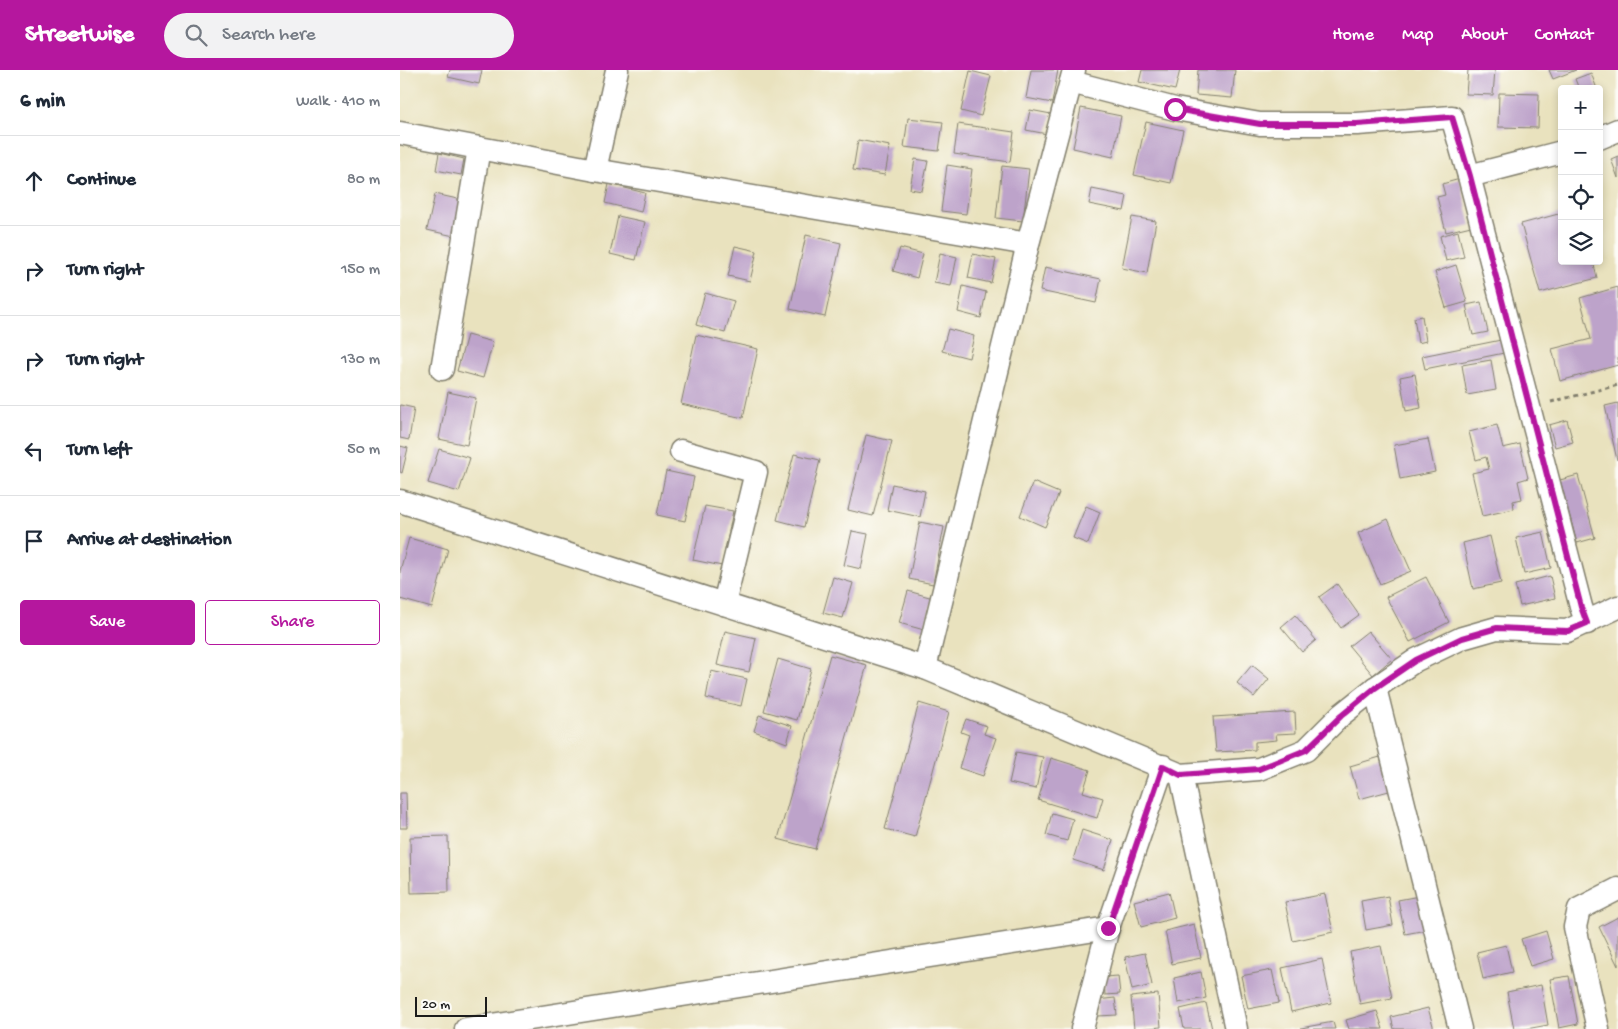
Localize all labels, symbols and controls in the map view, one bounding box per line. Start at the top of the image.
search box [164,13,514,58]
text: Streetwise [25,21,134,50]
icon: search [182,21,210,49]
text: Search here [222,24,316,47]
text: Home [1332,25,1374,46]
text: Map [1402,25,1433,46]
text: About [1461,25,1507,46]
text: Contact [1535,25,1593,46]
map controls [1558,85,1603,265]
button: + [1558,85,1603,130]
text: 6 min [20,90,65,115]
text: Walk · 410 m [296,93,380,112]
route start [1164,98,1187,121]
button: − [1558,130,1603,175]
icon: ahead [20,167,48,195]
text: Continue [67,169,136,192]
text: 80 m [347,171,380,190]
button: locate [1558,175,1603,220]
button: layers [1558,220,1603,265]
icon: right [20,257,48,285]
text: Turn right [67,259,143,282]
text: 150 m [341,261,380,280]
icon: right [20,347,48,375]
text: Turn right [67,349,143,372]
text: 130 m [341,351,380,370]
icon: left [20,437,48,465]
text: Turn left [67,439,131,462]
text: 50 m [347,441,380,460]
icon: arrive [20,527,48,555]
text: Arrive at destination [67,529,231,552]
button: Save [20,600,195,645]
button: Share [205,600,380,645]
route end [1097,917,1120,940]
scale bar [415,994,488,1017]
text: 20 m [422,997,450,1014]

